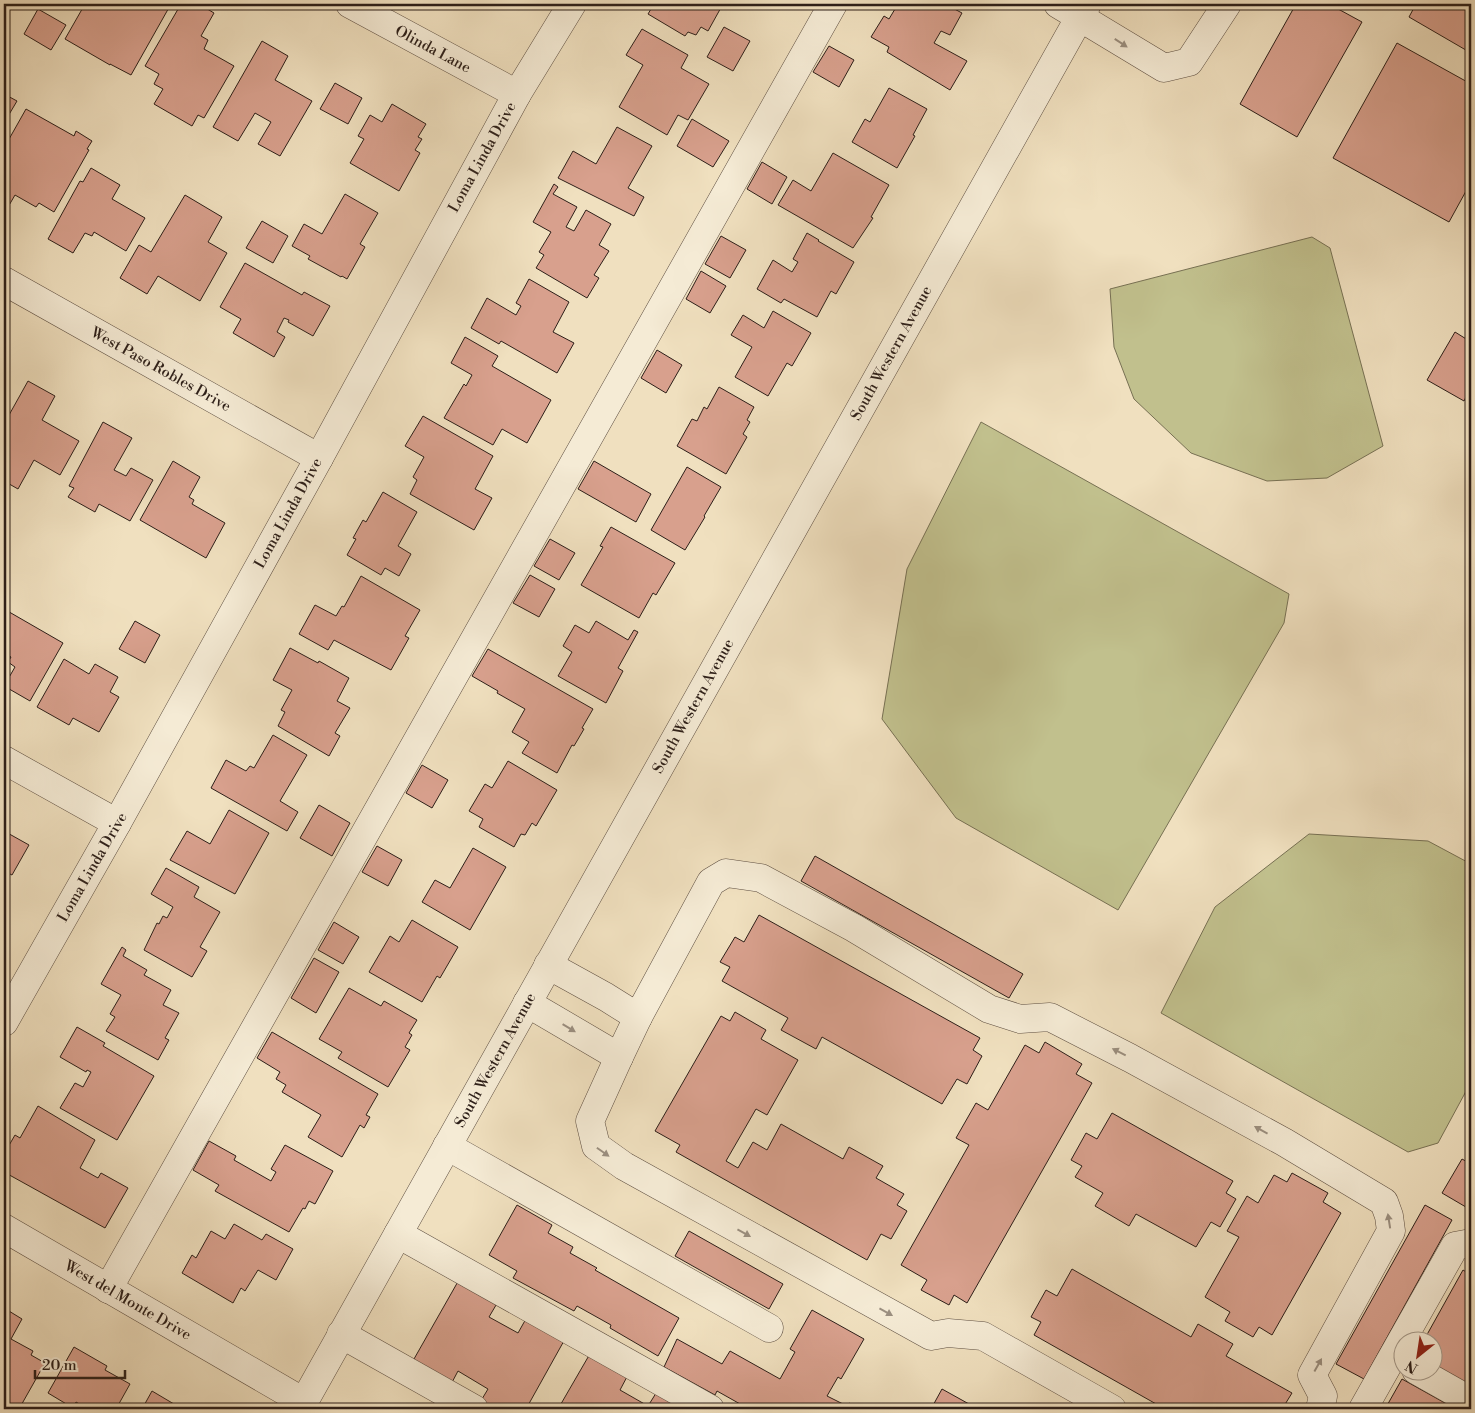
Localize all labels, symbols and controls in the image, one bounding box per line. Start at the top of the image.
street label: Olinda Lane [392,22,474,77]
one-way arrow [1115,38,1128,47]
street label: Loma Linda Drive [444,99,521,216]
street label: South Western Avenue [847,283,936,424]
street label: West Paso Robles Drive [86,322,234,416]
street label: Loma Linda Drive [250,455,327,572]
street label: South Western Avenue [649,636,738,777]
street label: Loma Linda Drive [53,809,132,925]
street label: South Western Avenue [451,990,540,1131]
one-way arrow [563,1023,576,1032]
one-way arrow [1111,1048,1126,1056]
one-way arrow [1255,1125,1268,1134]
one-way arrow [597,1147,610,1157]
one-way arrow [1385,1213,1393,1229]
one-way arrow [737,1229,751,1237]
street label: West del Monte Drive [60,1256,195,1345]
one-way arrow [880,1307,893,1316]
north arrow [1392,1330,1442,1380]
scale bar [35,1348,125,1380]
text: 20 m [42,1356,77,1375]
text: N [1403,1356,1421,1377]
one-way arrow [1314,1358,1322,1372]

